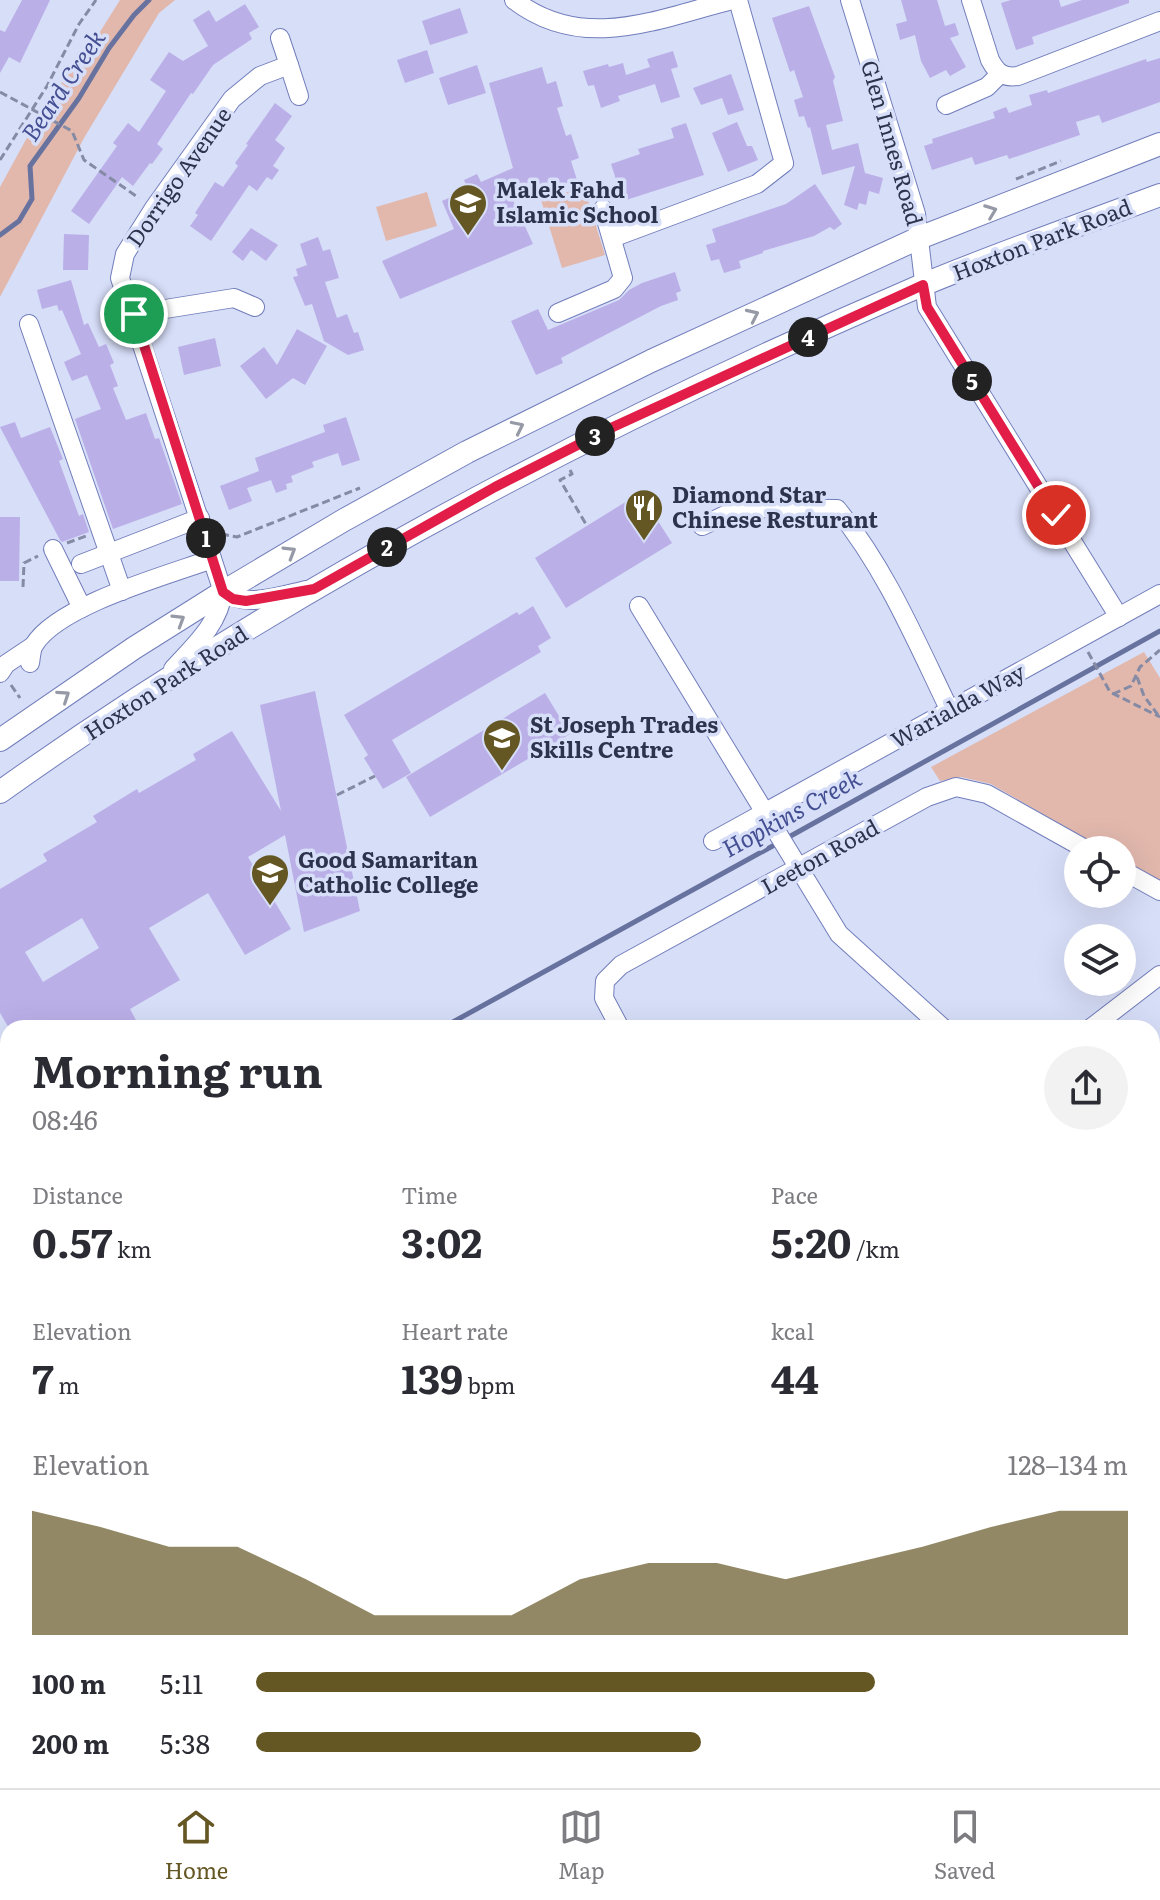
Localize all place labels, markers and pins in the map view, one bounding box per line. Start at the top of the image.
place label: Malek Fahd Islamic School [496,172,659,230]
school or university icon: Malek Fahd Islamic School [447,182,489,237]
pin [100,280,168,348]
pin: 4 [788,317,828,357]
pin: 5 [952,361,992,401]
pin: 3 [575,416,615,456]
place label: Diamond Star Chinese Resturant [672,477,878,535]
pin [1022,481,1090,549]
restaurant icon: Diamond Star Chinese Resturant [623,487,665,542]
pin: 1 [186,518,226,558]
pin: 2 [367,527,407,567]
place label: St Joseph Trades Skills Centre [530,707,718,765]
school or university icon: St Joseph Trades Skills Centre [481,717,523,772]
place label: Good Samaritan Catholic College [298,842,479,900]
school or university icon: Good Samaritan Catholic College [249,852,291,907]

